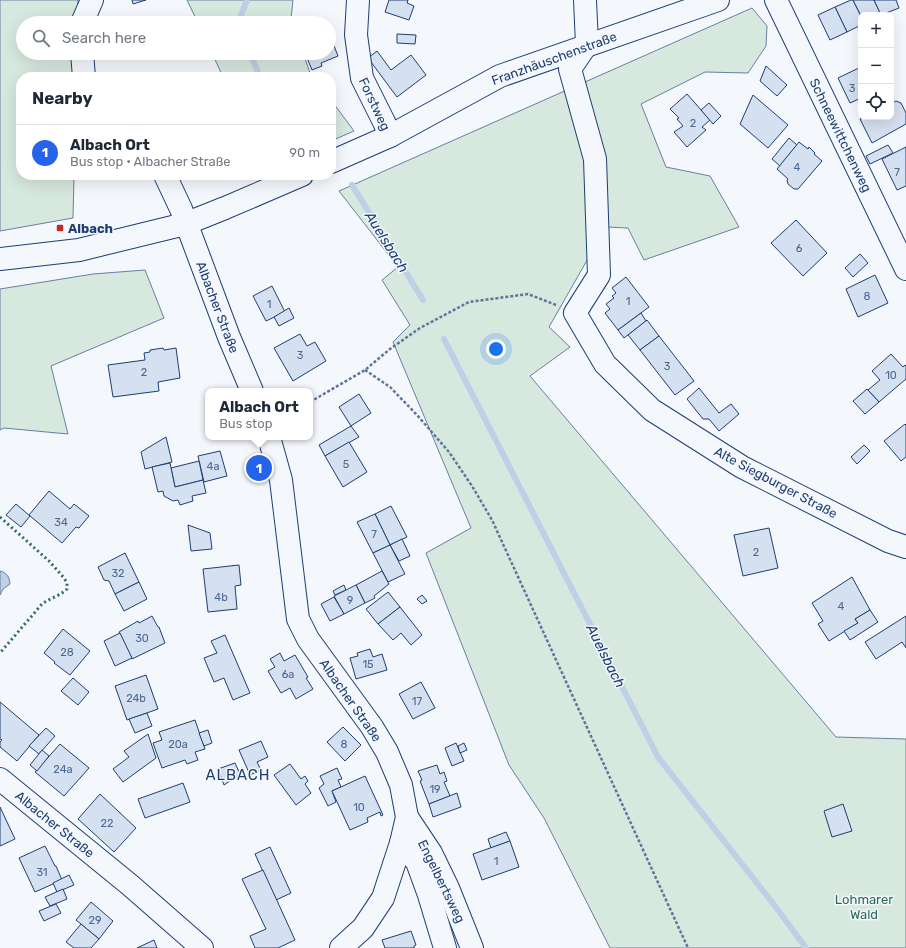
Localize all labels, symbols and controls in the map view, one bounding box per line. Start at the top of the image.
map controls [858,12,894,120]
button: + [858,12,894,48]
search box [16,16,336,60]
icon: search [30,27,52,49]
text: Search here [62,29,146,47]
street label: Franzhäuschenstraße [489,29,619,88]
button: − [858,48,894,84]
street label: Forstweg [355,75,393,134]
street label: Schneewittchenweg [806,76,875,195]
house number: 3 [849,82,856,95]
button: locate [858,84,894,120]
text: Nearby [32,88,93,108]
house number: 2 [690,117,696,130]
text: Albach Ort [70,136,150,154]
text: 1 [42,145,48,160]
text: 90 m [289,145,320,160]
text: Bus stop · Albacher Straße [70,154,231,169]
house number: 4 [794,161,801,174]
house number: 7 [894,166,900,179]
water label: Auelsbach [361,208,412,276]
place label: Albach [68,221,113,236]
marker: Albach [55,223,65,233]
house number: 6 [796,242,803,255]
street label: Albacher Straße [193,259,242,355]
house number: 8 [864,290,871,303]
house number: 1 [626,295,630,308]
house number: 1 [267,298,271,311]
your location [486,339,506,359]
house number: 3 [297,349,304,362]
house number: 3 [664,360,671,373]
house number: 2 [141,366,147,379]
house number: 10 [885,369,897,382]
popup [205,388,313,440]
text: Albach Ort [219,398,299,416]
text: Bus stop [219,416,272,431]
street label: Alte Siegburger Straße [711,444,840,522]
pin: 1 [246,453,272,483]
house number: 5 [343,458,350,471]
house number: 4a [207,460,219,473]
house number: 34 [54,516,68,529]
house number: 7 [371,528,377,541]
house number: 2 [753,546,759,559]
house number: 32 [111,567,125,580]
house number: 4b [214,591,228,604]
house number: 9 [347,594,353,607]
house number: 4 [838,600,845,613]
water label: Auelsbach [582,621,629,691]
house number: 30 [135,632,149,645]
house number: 28 [60,646,74,659]
street label: Albacher Straße [317,656,385,744]
house number: 15 [362,658,374,671]
house number: 6a [282,668,294,681]
house number: 24b [126,692,146,705]
house number: 17 [412,695,423,708]
house number: 20a [168,738,188,751]
house number: 8 [341,738,348,751]
house number: 24a [53,763,73,776]
district label: ALBACH [206,766,270,784]
house number: 19 [429,783,441,796]
street label: Albacher Straße [12,788,97,861]
house number: 10 [353,801,365,814]
house number: 22 [101,817,113,830]
street label: Engelbertsweg [414,837,468,926]
house number: 1 [494,855,498,868]
house number: 31 [36,866,48,879]
park label: Lohmarer Wald [835,892,893,922]
house number: 29 [89,914,101,927]

